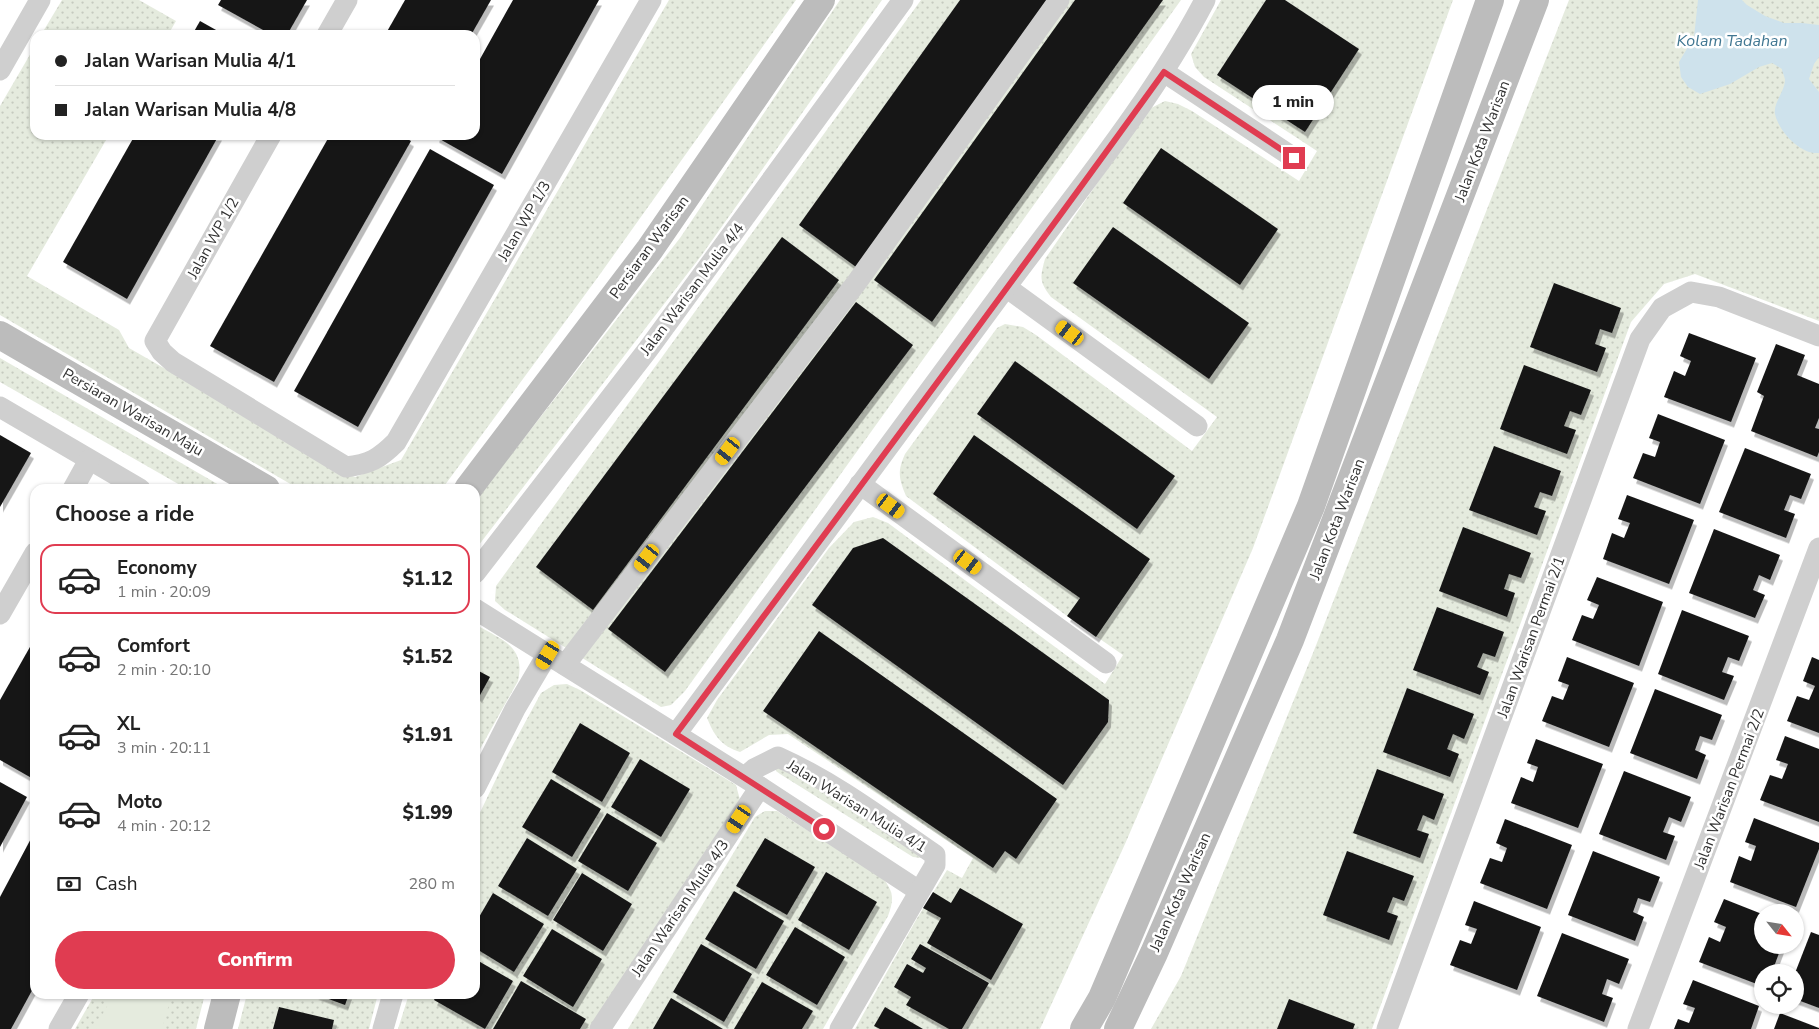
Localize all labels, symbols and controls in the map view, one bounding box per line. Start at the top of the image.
water label: Kolam Tadahan [1676,30,1788,52]
text: Jalan Warisan Mulia 4/1 [85,48,296,74]
street label: Jalan Kota Warisan [1449,78,1514,205]
callout: 1 min [1253,86,1335,120]
text: 1 min [1272,91,1314,113]
text: Jalan Warisan Mulia 4/8 [85,97,296,123]
route end [1283,147,1305,169]
street label: Jalan WP 1/3 [492,177,555,266]
street label: Persiaran Warisan [605,191,693,303]
street label: Jalan WP 1/2 [182,194,243,283]
street label: Jalan Warisan Mulia 4/4 [635,219,748,360]
car [1053,318,1086,348]
street label: Persiaran Warisan Maju [59,363,207,461]
car [712,435,743,467]
street label: Jalan Kota Warisan [1304,456,1369,583]
car [874,491,907,521]
text: Choose a ride [55,499,194,529]
car [631,542,662,574]
car [951,547,984,577]
street label: Jalan Warisan Permai 2/1 [1492,553,1570,721]
text: Economy [117,555,197,581]
icon: car [57,557,102,602]
text: $1.12 [402,566,453,592]
text: 1 min · 20:09 [117,581,211,603]
text: Comfort [117,633,190,659]
icon: car [57,635,102,680]
car [533,638,562,672]
text: $1.52 [402,644,453,670]
text: 2 min · 20:10 [117,659,211,681]
street label: Jalan Warisan Permai 2/2 [1689,706,1769,873]
text: XL [117,711,140,737]
icon: car [57,713,102,758]
text: $1.91 [402,722,453,748]
text: 3 min · 20:11 [117,737,211,759]
street label: Jalan Warisan Mulia 4/1 [783,754,930,857]
text: Moto [117,789,163,815]
icon: car [57,791,102,836]
text: $1.99 [402,800,453,826]
car [724,802,753,836]
text: 4 min · 20:12 [117,815,211,837]
route start [813,818,835,840]
street label: Jalan Kota Warisan [1144,829,1215,956]
street label: Jalan Warisan Mulia 4/3 [626,836,733,981]
icon: cash [55,870,83,898]
text: Cash [95,871,137,897]
text: 280 m [408,873,455,895]
north arrow [1754,904,1804,954]
map controls [1754,904,1804,1014]
button: Confirm [55,931,455,989]
button: locate [1754,964,1804,1014]

